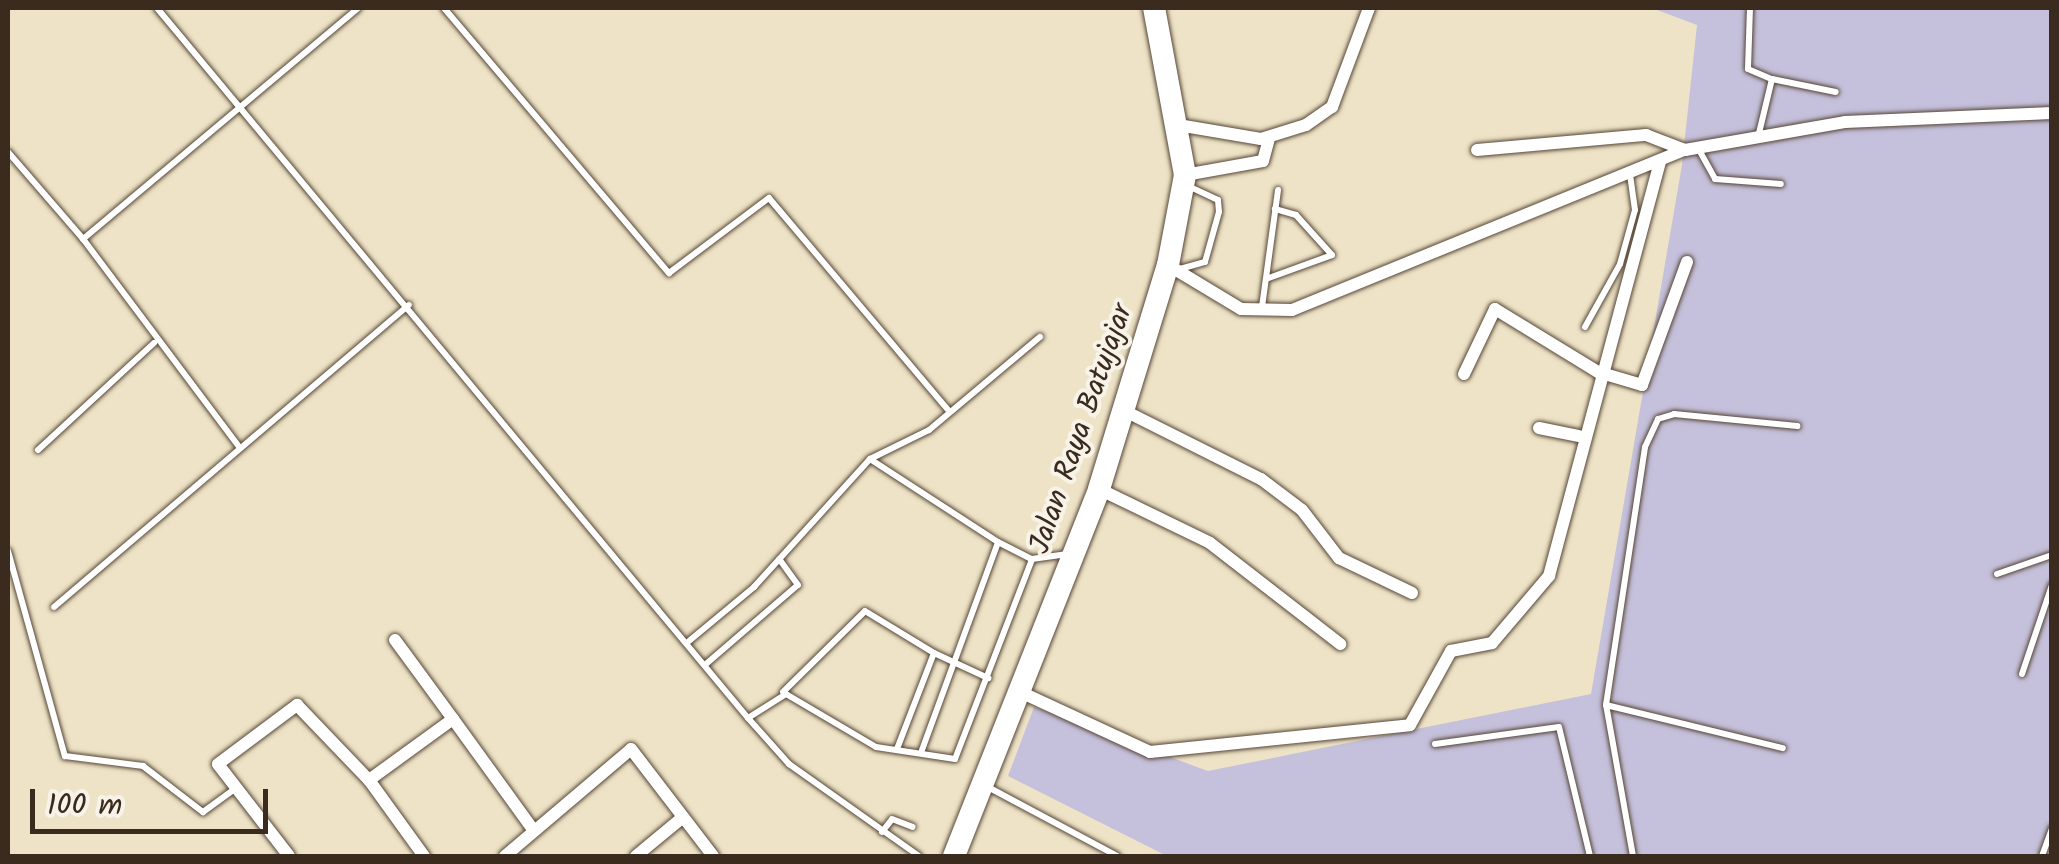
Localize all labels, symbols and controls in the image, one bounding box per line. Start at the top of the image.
street label: Jalan Raya Batujajar [1022,299,1142,559]
scale bar [35,769,272,831]
text: 100 m [47,782,122,830]

